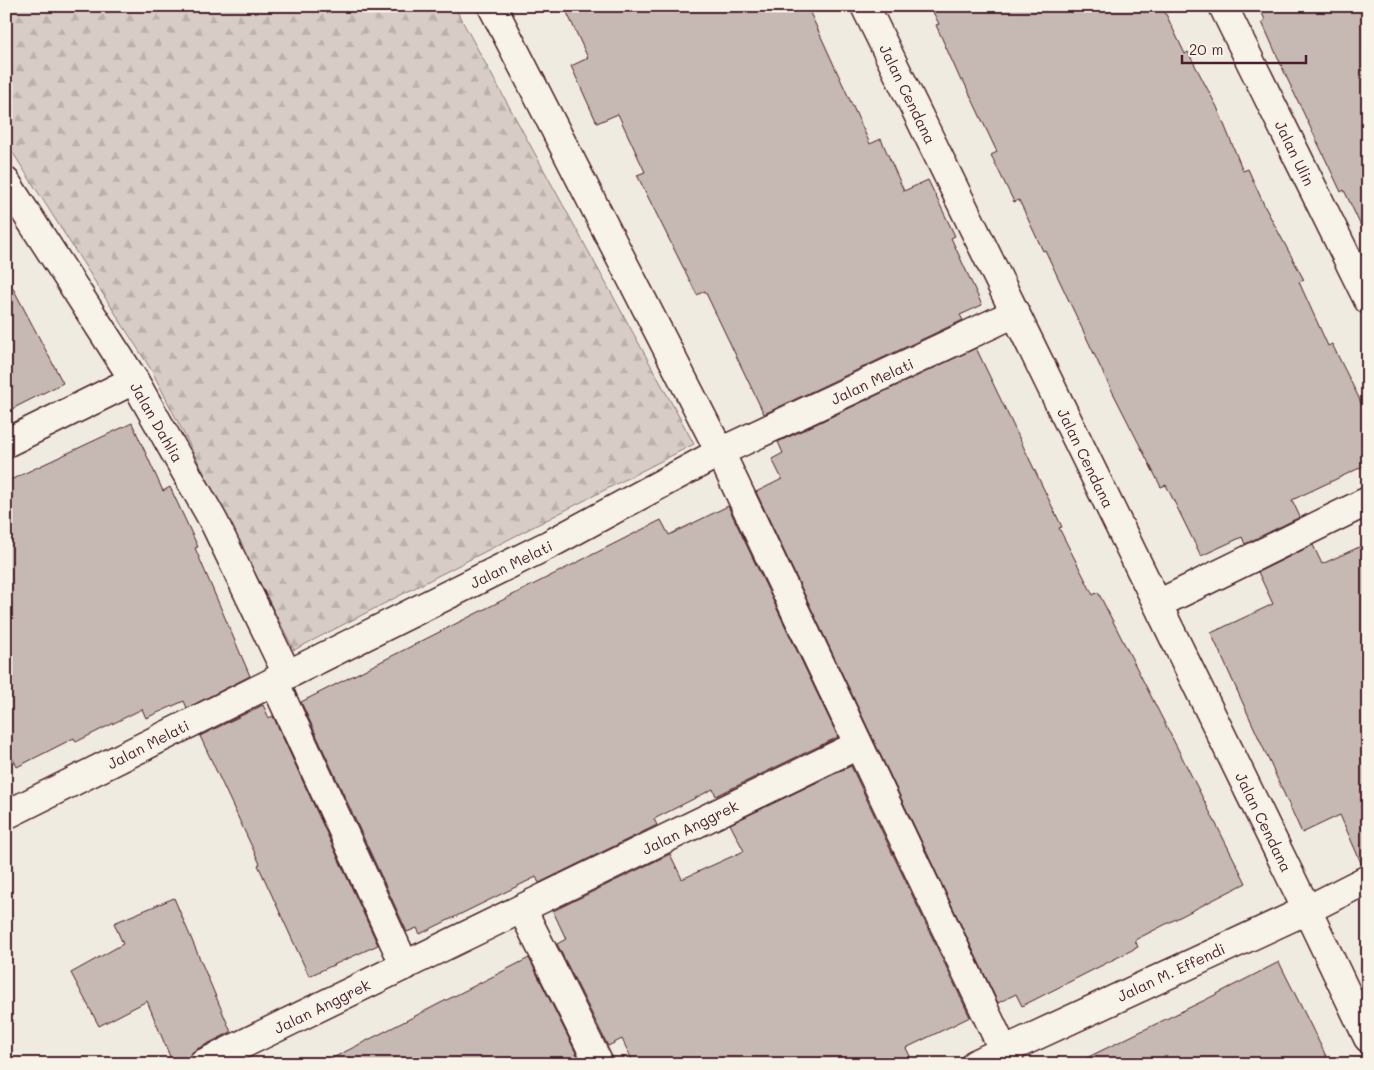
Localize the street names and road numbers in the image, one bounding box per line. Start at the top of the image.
street label: Jalan Cendana [875,41,941,147]
street label: Jalan Ulin [1271,117,1319,189]
street label: Jalan Melati [827,353,917,409]
street label: Jalan Dahlia [126,378,188,466]
street label: Jalan Cendana [1053,405,1119,511]
street label: Jalan Melati [466,535,556,593]
street label: Jalan Melati [104,715,192,773]
street label: Jalan Cendana [1231,769,1297,875]
street label: Jalan Anggrek [639,795,741,859]
street label: Jalan M. Effendi [1114,938,1228,1006]
street label: Jalan Anggrek [271,974,373,1038]

